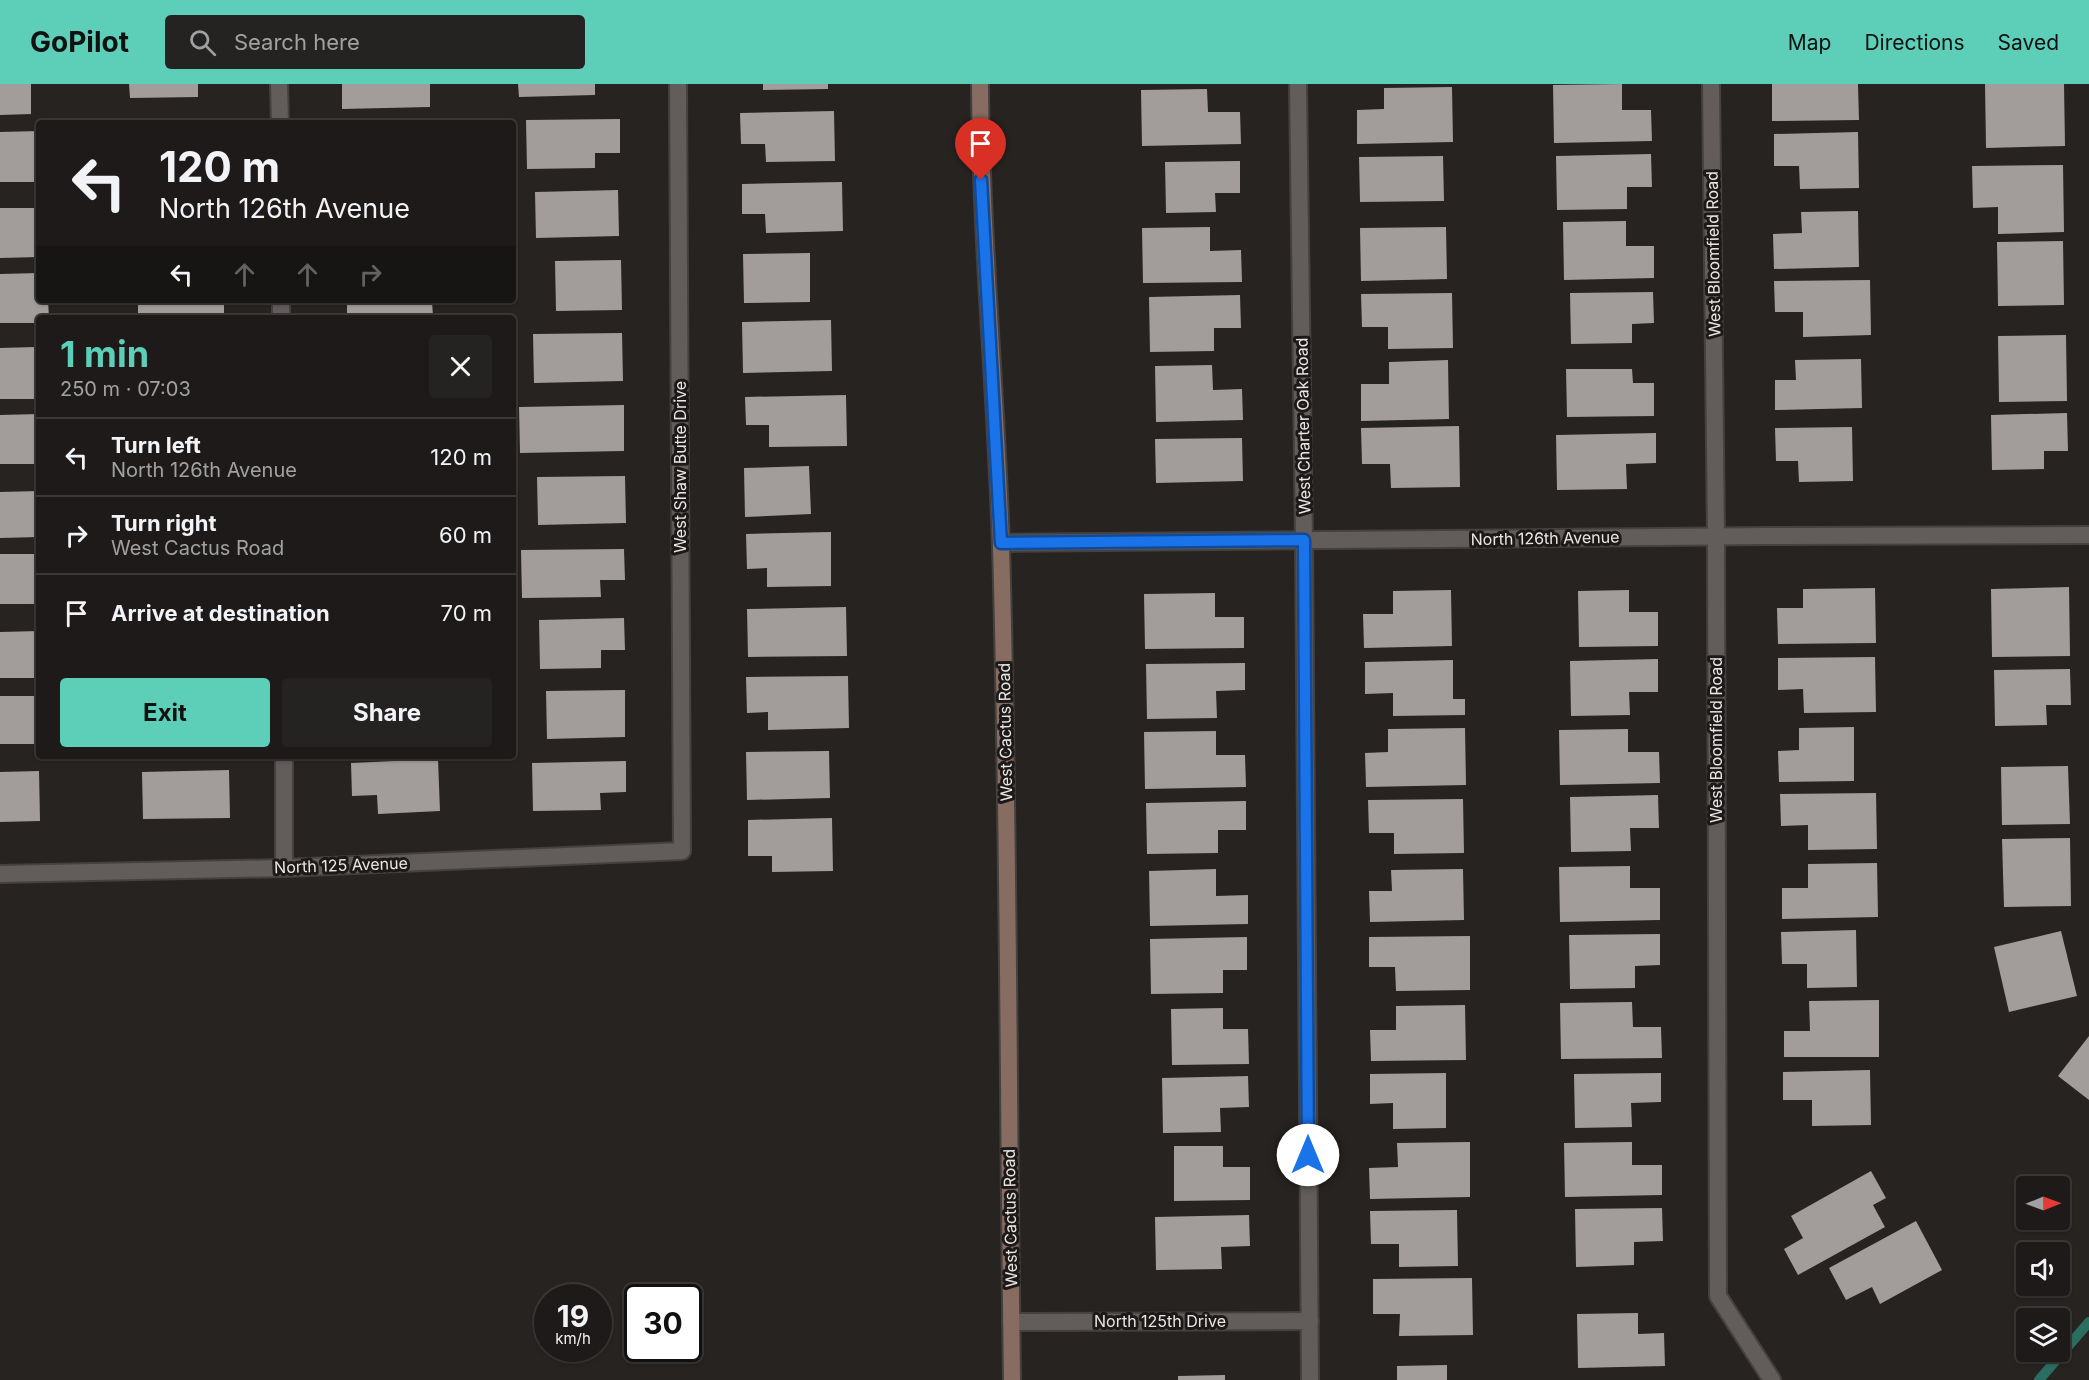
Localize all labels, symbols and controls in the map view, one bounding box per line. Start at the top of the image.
search box [165,15,585,69]
text: GoPilot [30,25,129,59]
icon: search [186,26,219,59]
text: Search here [234,29,360,55]
text: Map [1788,30,1831,55]
text: Directions [1864,30,1965,55]
text: Saved [1998,30,2059,55]
pin [955,118,1006,180]
icon: arrive [964,127,997,160]
text: 120 m [159,141,280,192]
icon: left [60,144,138,222]
street label: West Bloomfield Road [1702,171,1724,337]
text: North 126th Avenue [159,192,410,225]
icon: left [165,258,198,291]
icon: ahead [228,258,261,291]
icon: ahead [291,258,324,291]
icon: right [354,258,387,291]
text: 1 min [60,332,149,376]
button: close [429,335,492,398]
street label: West Charter Oak Road [1291,337,1315,515]
text: 250 m · 07:03 [60,377,191,401]
street label: West Shaw Butte Drive [670,381,690,553]
text: Turn left [111,432,201,458]
icon: left [60,441,93,474]
text: 120 m [430,444,492,470]
text: North 126th Avenue [111,458,297,482]
text: Turn right [111,510,217,536]
icon: right [60,519,93,552]
text: 60 m [439,522,492,548]
street label: North 126th Avenue [1470,527,1620,549]
text: West Cactus Road [111,536,284,560]
icon: arrive [60,597,93,630]
text: Arrive at destination [111,600,330,626]
text: 70 m [441,600,492,626]
street label: West Bloomfield Road [1706,657,1726,823]
street label: West Cactus Road [994,663,1016,801]
button: Exit [60,678,270,747]
button: Share [282,678,492,747]
street label: North 125 Avenue [274,853,408,877]
position arrow [1276,1123,1340,1187]
street label: West Cactus Road [999,1149,1021,1287]
north arrow [2016,1176,2070,1230]
map controls [2016,1176,2070,1362]
button: sound [2016,1242,2070,1296]
speed limit sign: 30 [624,1284,702,1362]
text: 19 [557,1298,589,1334]
button: layers [2016,1308,2070,1362]
street label: North 125th Drive [1094,1311,1226,1331]
text: km/h [555,1329,591,1348]

